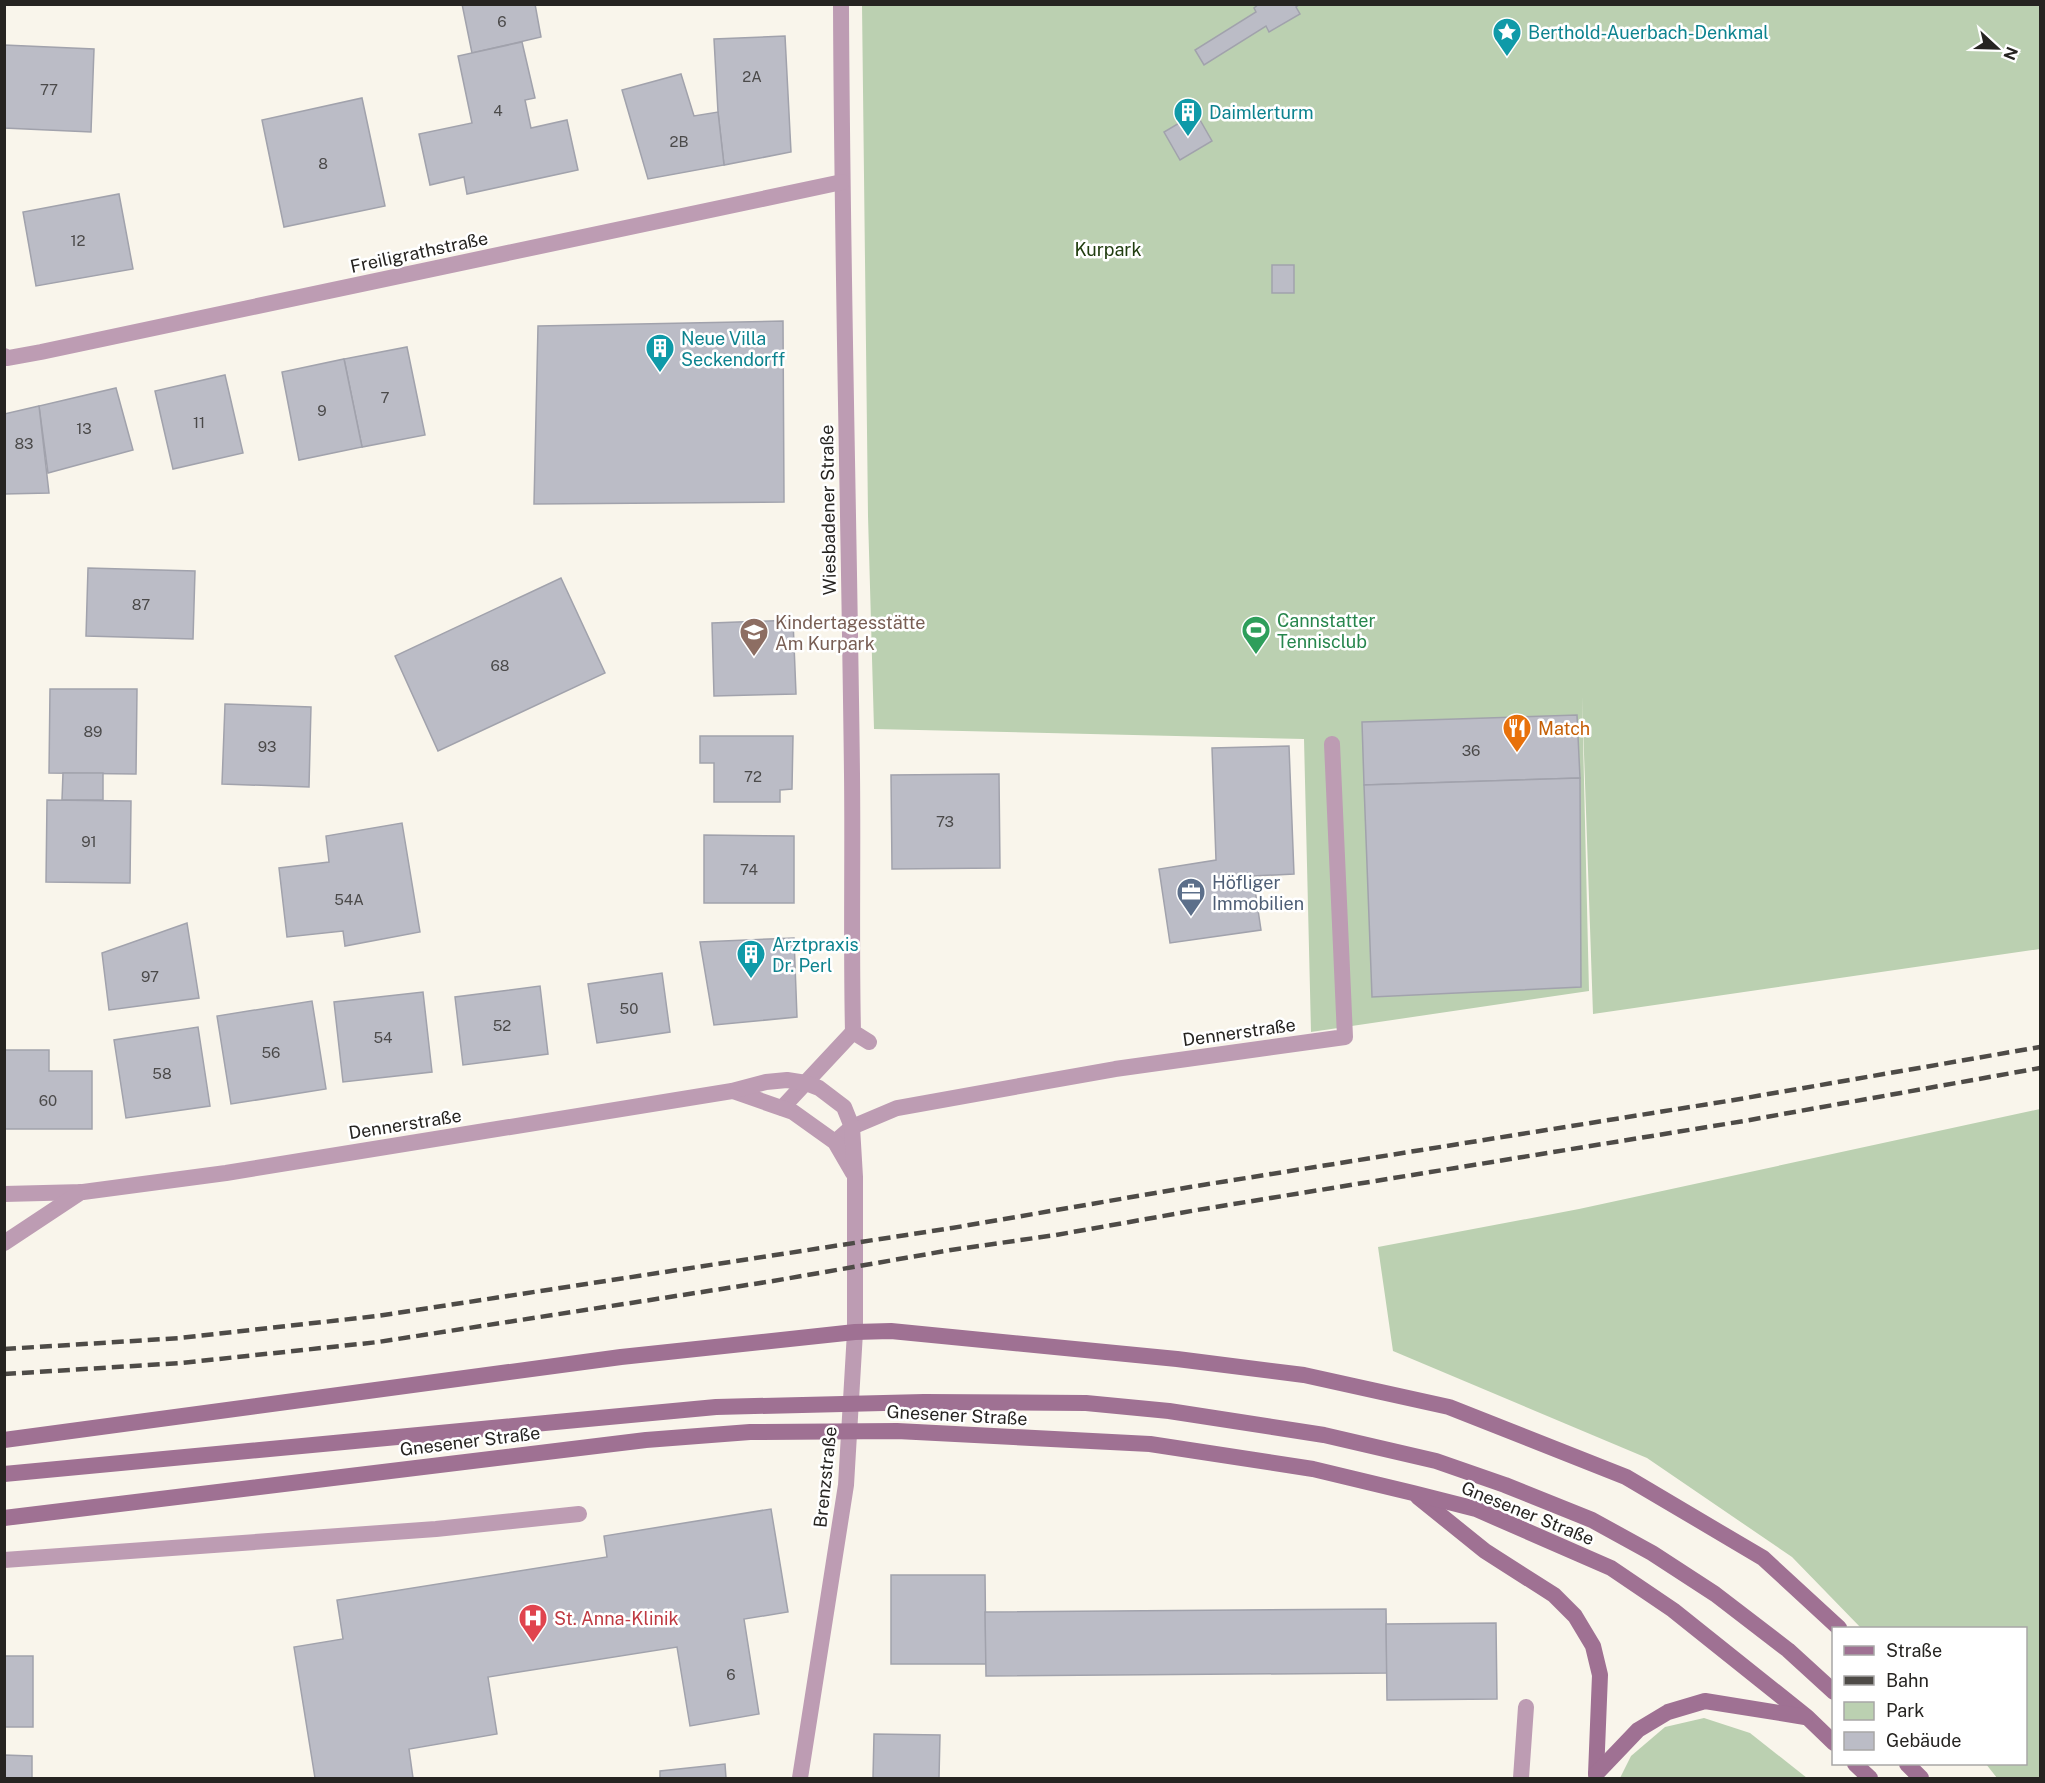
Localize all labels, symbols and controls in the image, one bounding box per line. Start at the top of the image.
house number: 6 [497,13,507,30]
place icon: Berthold-Auerbach-Denkmal [1491,16,1523,58]
north arrow [1967,18,2027,78]
place label: Berthold-Auerbach-Denkmal [1528,22,1769,43]
text: N [1999,44,2022,63]
house number: 2A [742,68,762,85]
house number: 77 [40,81,58,98]
building icon: Daimlerturm [1172,96,1204,138]
house number: 4 [493,102,503,119]
place label: Daimlerturm [1209,102,1314,123]
house number: 2B [670,133,689,150]
house number: 8 [318,155,328,172]
street label: Freiligrathstraße [348,227,490,277]
house number: 12 [70,232,86,249]
park label: Kurpark [1074,239,1142,260]
place label: Neue Villa Seckendorff [681,328,785,370]
building icon: Neue Villa Seckendorff [644,332,676,374]
house number: 7 [380,389,390,406]
house number: 9 [317,402,327,419]
house number: 11 [193,414,205,431]
house number: 13 [76,420,92,437]
street label: Wiesbadener Straße [816,425,840,595]
house number: 83 [14,435,34,452]
house number: 87 [132,596,150,613]
place label: Cannstatter Tennisclub [1277,610,1375,652]
place label: Kindertagesstätte Am Kurpark [775,612,925,654]
sports icon: Cannstatter Tennisclub [1240,614,1272,656]
school or university icon: Kindertagesstätte Am Kurpark [738,616,770,658]
house number: 68 [491,657,509,674]
restaurant icon: Match [1501,712,1533,754]
place label: Match [1538,718,1590,739]
house number: 89 [84,723,102,740]
house number: 93 [258,738,276,755]
house number: 36 [1462,742,1480,759]
house number: 72 [744,768,762,785]
house number: 73 [936,813,954,830]
house number: 91 [81,833,97,850]
house number: 74 [740,861,758,878]
place label: Höfliger Immobilien [1212,872,1304,914]
office icon: Höfliger Immobilien [1175,876,1207,918]
house number: 54A [334,891,364,908]
place label: Arztpraxis Dr. Perl [772,934,859,976]
building icon: Arztpraxis Dr. Perl [735,938,767,980]
house number: 97 [141,968,159,985]
house number: 50 [620,1000,638,1017]
street label: Dennerstraße [1181,1014,1297,1050]
house number: 52 [493,1017,511,1034]
house number: 54 [373,1029,393,1046]
house number: 56 [262,1044,280,1061]
house number: 58 [152,1065,172,1082]
house number: 60 [39,1092,57,1109]
street label: Dennerstraße [347,1105,463,1143]
street label: Gnesener Straße [886,1401,1028,1429]
street label: Gnesener Straße [399,1422,541,1460]
street label: Brenzstraße [809,1425,841,1529]
street label: Gnesener Straße [1459,1477,1597,1549]
hospital icon: St. Anna-Klinik [517,1602,549,1644]
place label: St. Anna-Klinik [554,1608,679,1629]
legend [1832,1627,2027,1765]
text: Straße [1886,1640,1942,1661]
house number: 6 [726,1666,736,1683]
text: Bahn [1886,1670,1929,1691]
text: Park [1886,1700,1924,1721]
text: Gebäude [1886,1730,1961,1751]

